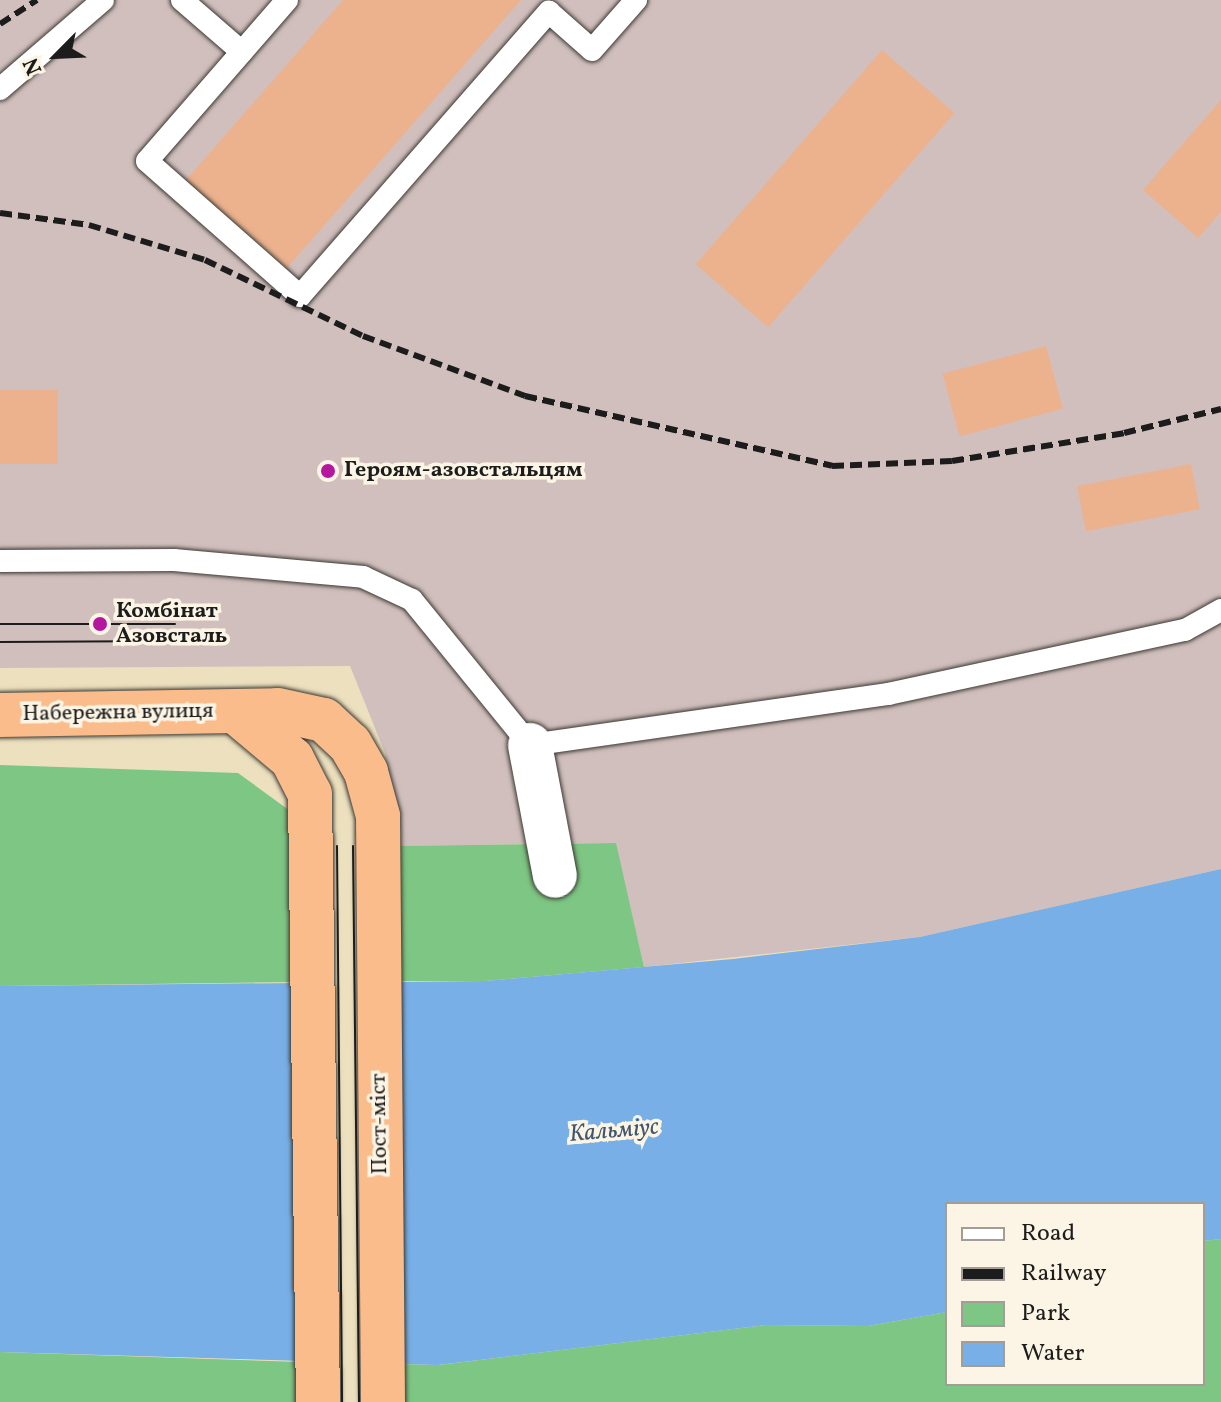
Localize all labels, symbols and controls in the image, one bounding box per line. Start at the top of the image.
north arrow [16,16,96,96]
text: N [16,52,51,80]
place label: Героям-азовстальцям [344,458,582,484]
marker: Героям-азовстальцям [319,462,337,480]
place label: Комбінат Азовсталь [116,598,227,650]
marker: Комбінат Азовсталь [91,615,109,633]
street label: Набережна вулиця [22,698,214,728]
street label: Пост-міст [366,1073,394,1175]
water label: Кальміус [568,1114,660,1150]
legend [945,1202,1205,1386]
text: Road [1021,1217,1075,1251]
text: Railway [1021,1257,1107,1291]
text: Park [1021,1297,1070,1331]
text: Water [1021,1337,1085,1371]

